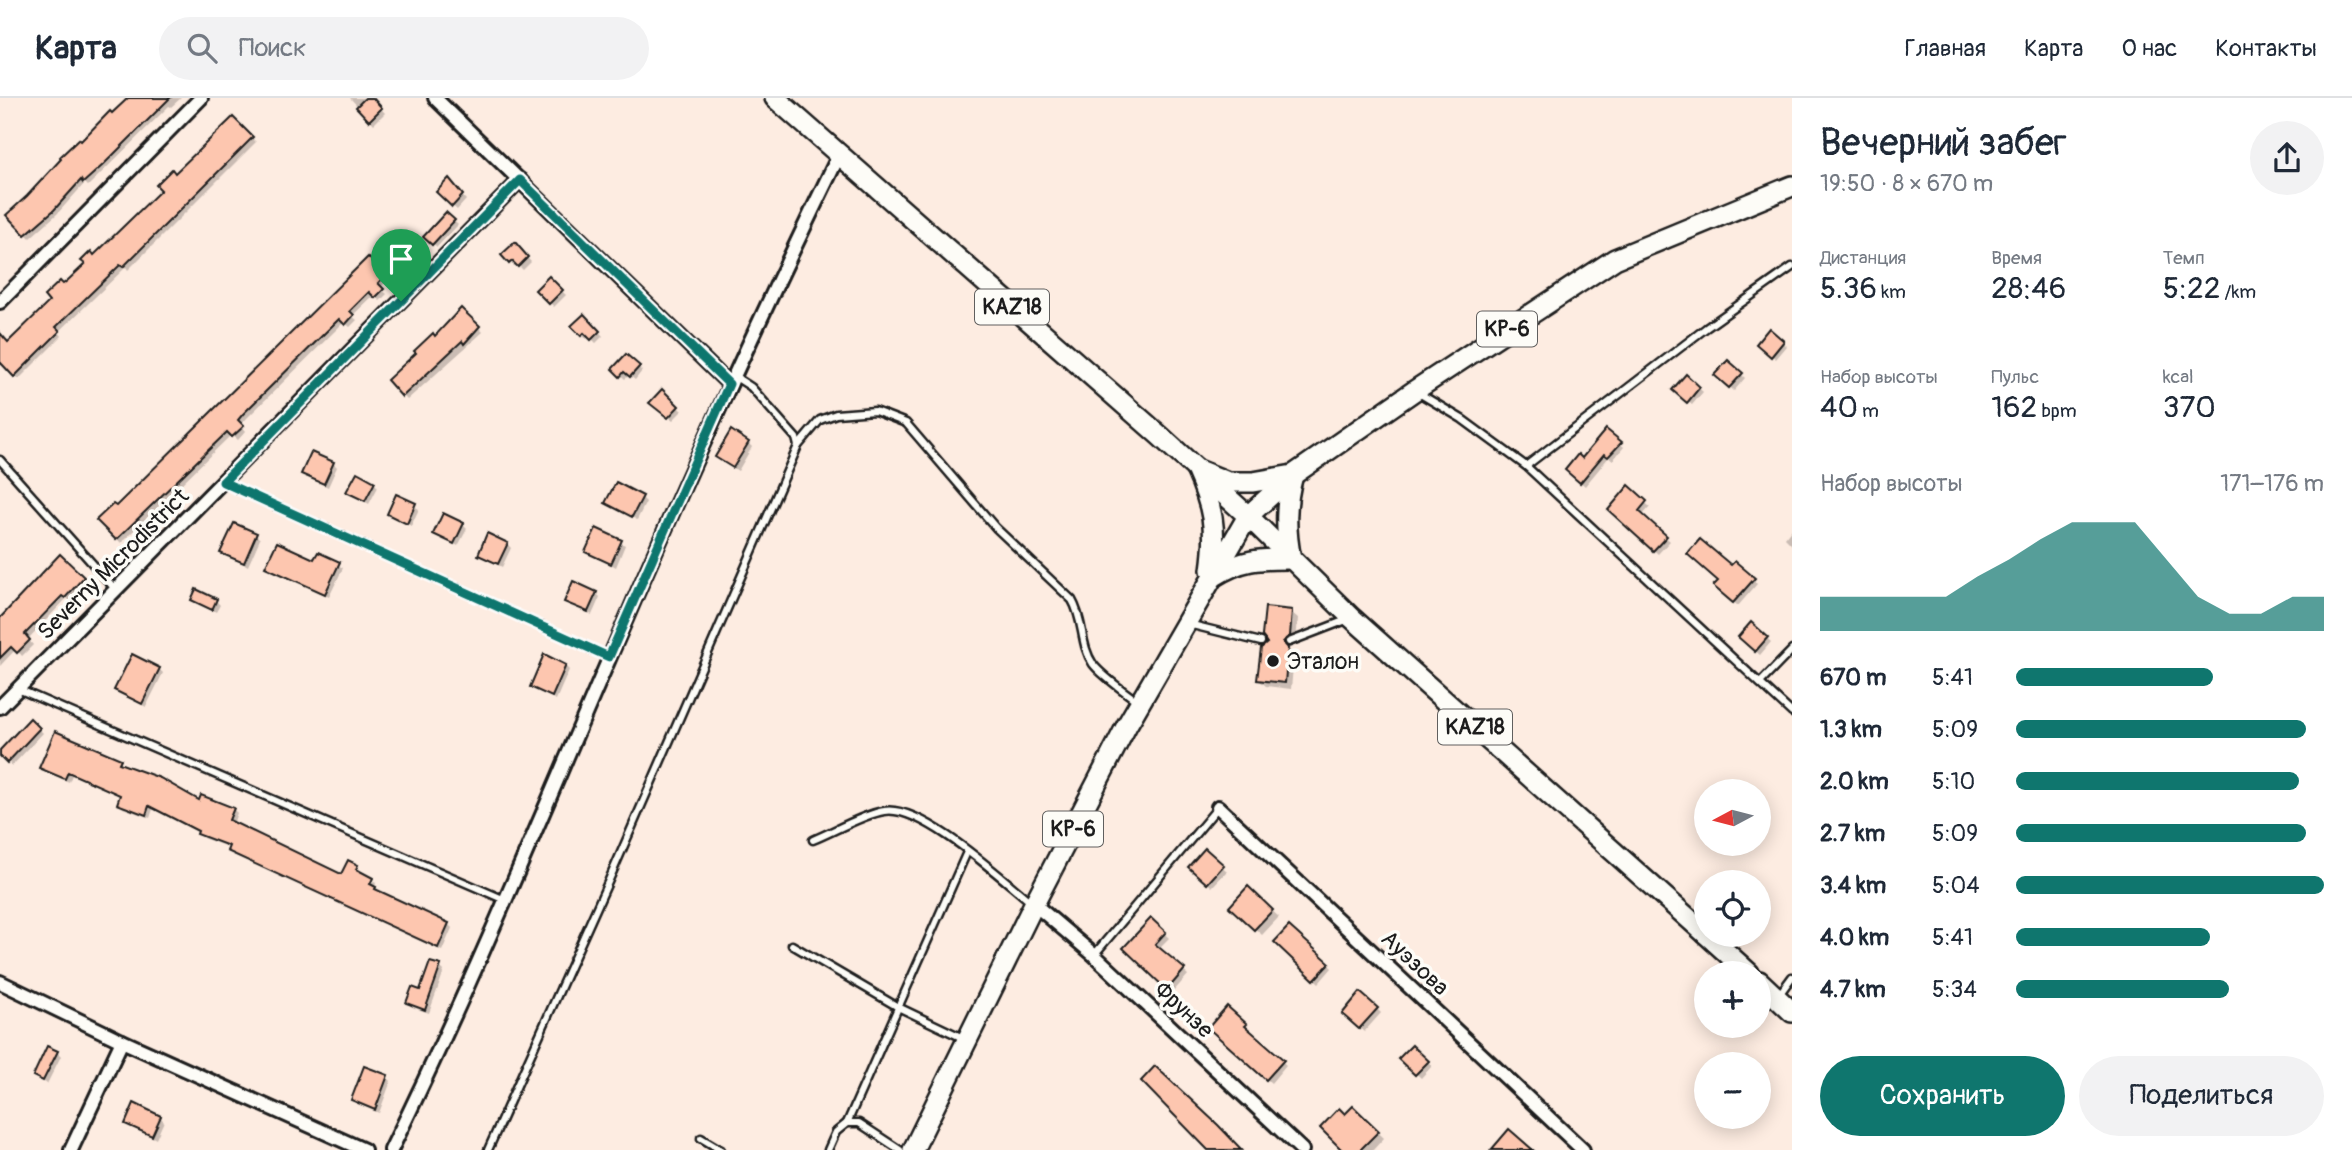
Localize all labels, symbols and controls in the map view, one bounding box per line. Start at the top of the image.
search box [159,17,649,80]
text: Карта [35,28,117,69]
icon: search [183,29,221,67]
text: Поиск [239,32,307,64]
text: Главная [1905,34,1986,63]
text: Карта [2024,34,2084,63]
text: О нас [2122,34,2177,63]
text: Контакты [2215,34,2317,63]
text: Вечерний забег [1820,119,2067,167]
button: share [2250,121,2324,195]
text: 19:50 · 8 × 670 m [1820,169,1993,198]
pin [371,229,431,301]
icon: arrive [382,240,420,278]
text: Дистанция [1820,246,1906,270]
text: Время [1991,246,2042,270]
text: Темп [2163,246,2205,270]
text: 5.36 [1820,270,1877,307]
text: 28:46 [1991,270,2066,307]
text: 5:22 [2163,270,2220,307]
text: km [1877,280,1906,304]
text: /km [2220,280,2256,304]
road number: KAZ18 [975,290,1049,325]
road number: KP-6 [1477,312,1537,346]
text: Набор высоты [1820,365,1938,389]
text: Пульс [1991,365,2039,389]
text: kcal [2163,365,2194,389]
text: 40 [1820,389,1858,426]
text: 162 [1991,389,2037,426]
text: 370 [2163,389,2216,426]
text: m [1858,399,1879,423]
text: bpm [2037,399,2077,423]
text: Набор высоты [1820,469,1962,498]
text: 171–176 m [2220,469,2324,498]
street label: Severny Microdistrict [31,482,195,646]
place label: Эталон [1287,647,1359,676]
marker: Эталон [1265,653,1281,669]
text: 670 m [1820,663,1886,692]
text: 5:41 [1932,663,1973,692]
road number: KAZ18 [1438,710,1512,744]
text: 1.3 km [1820,715,1882,744]
text: 5:09 [1932,715,1978,744]
text: 2.0 km [1820,767,1889,796]
text: 5:10 [1932,767,1975,796]
north arrow [1694,779,1771,856]
map controls [1694,779,1771,1129]
road number: KP-6 [1043,812,1103,846]
text: 2.7 km [1820,819,1885,848]
text: 5:09 [1932,819,1978,848]
button: locate [1694,870,1771,947]
text: 3.4 km [1820,871,1886,900]
text: 5:04 [1932,871,1980,900]
text: 4.0 km [1820,923,1889,952]
text: 5:41 [1932,923,1973,952]
street label: Ауэзова [1375,924,1455,1002]
button: + [1694,961,1771,1038]
text: 4.7 km [1820,975,1886,1004]
text: 5:34 [1932,975,1977,1004]
street label: Фрунзе [1149,976,1220,1045]
button: − [1694,1052,1771,1129]
button: Сохранить [1820,1056,2065,1136]
button: Поделиться [2079,1056,2324,1136]

